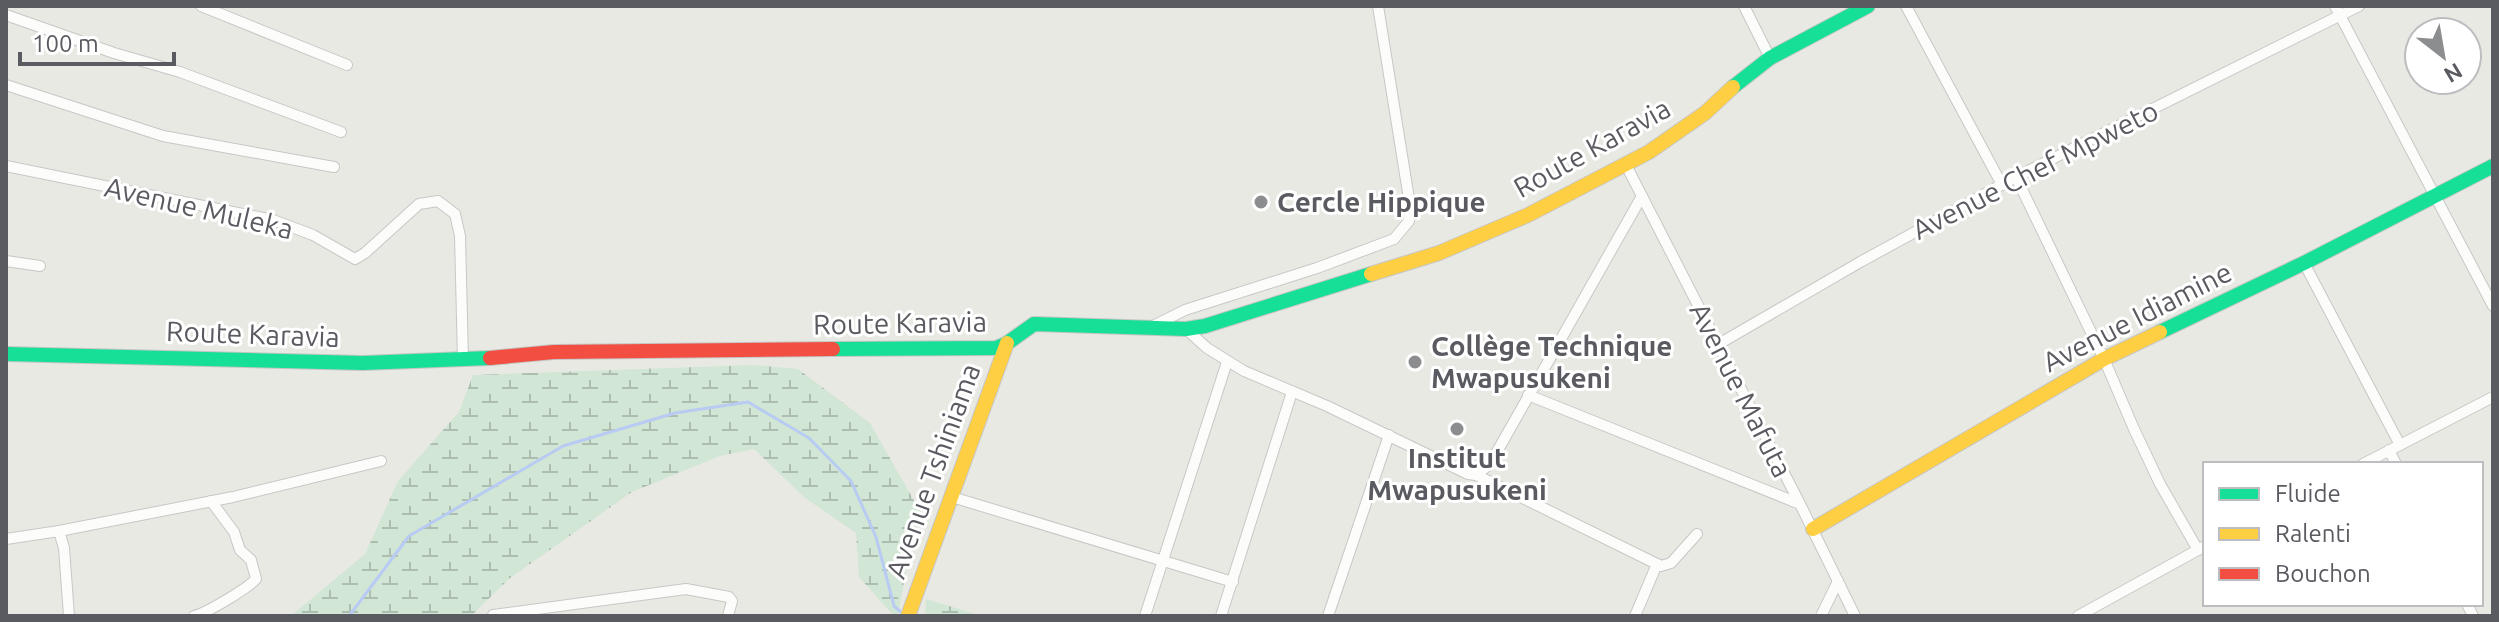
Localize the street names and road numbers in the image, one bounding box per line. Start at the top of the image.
street label: Route Karavia [1508,92,1675,203]
street label: Avenue Chef Mpweto [1907,94,2163,245]
street label: Avenue Muleka [102,171,296,244]
street label: Avenue Idiamine [2037,256,2236,378]
street label: Avenue Mafuta [1684,297,1799,482]
street label: Route Karavia [813,305,987,340]
street label: Route Karavia [166,315,340,352]
street label: Avenue Tshiniama [879,359,986,582]

